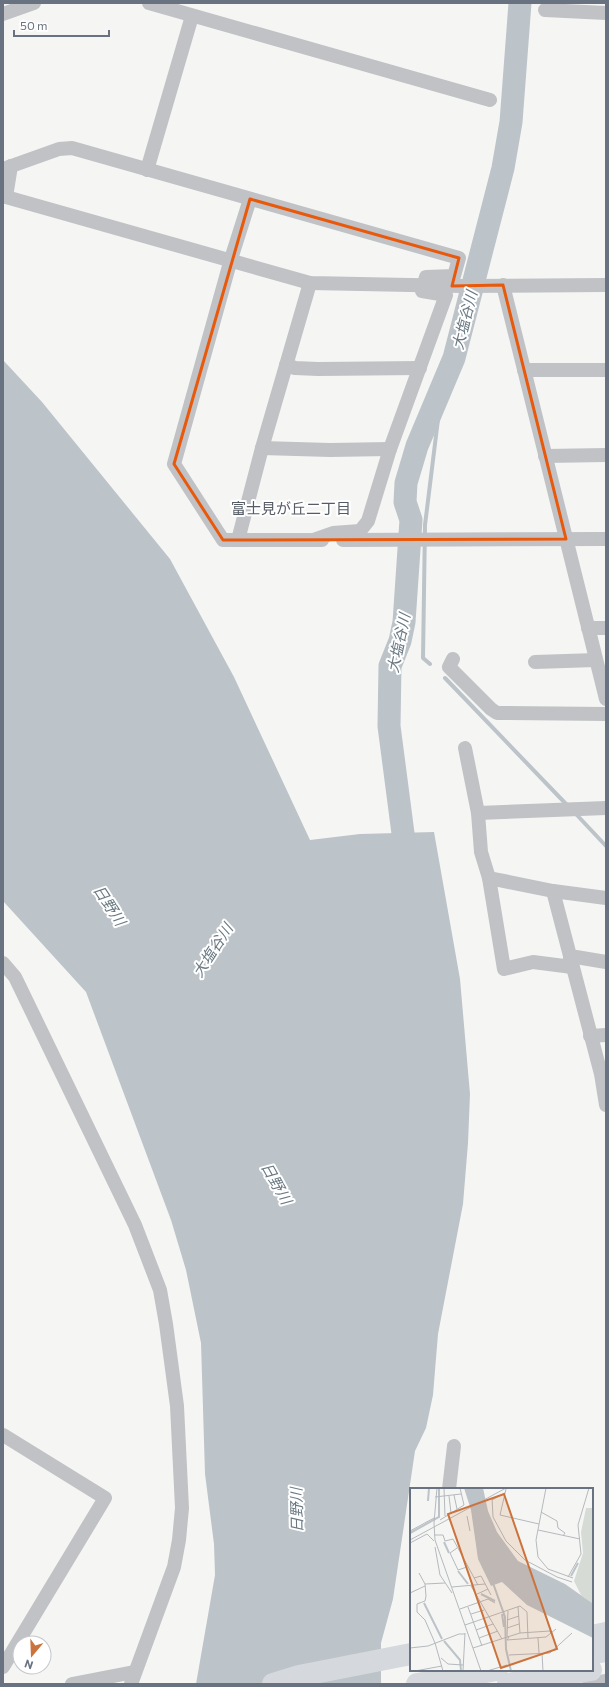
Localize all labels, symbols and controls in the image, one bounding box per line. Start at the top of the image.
scale bar [14,12,109,38]
text: 50 m [20,18,48,32]
water label: 大塩谷川 [448,287,480,351]
district label: 富士見が丘二丁目 [231,499,351,517]
water label: 大塩谷川 [383,610,413,674]
water label: 日野川 [90,881,131,930]
water label: 大塩谷川 [188,918,237,980]
water label: 日野川 [258,1159,297,1209]
water label: 日野川 [287,1485,305,1533]
inset map [410,1488,593,1671]
north arrow [12,1635,52,1675]
text: N [23,1657,35,1672]

